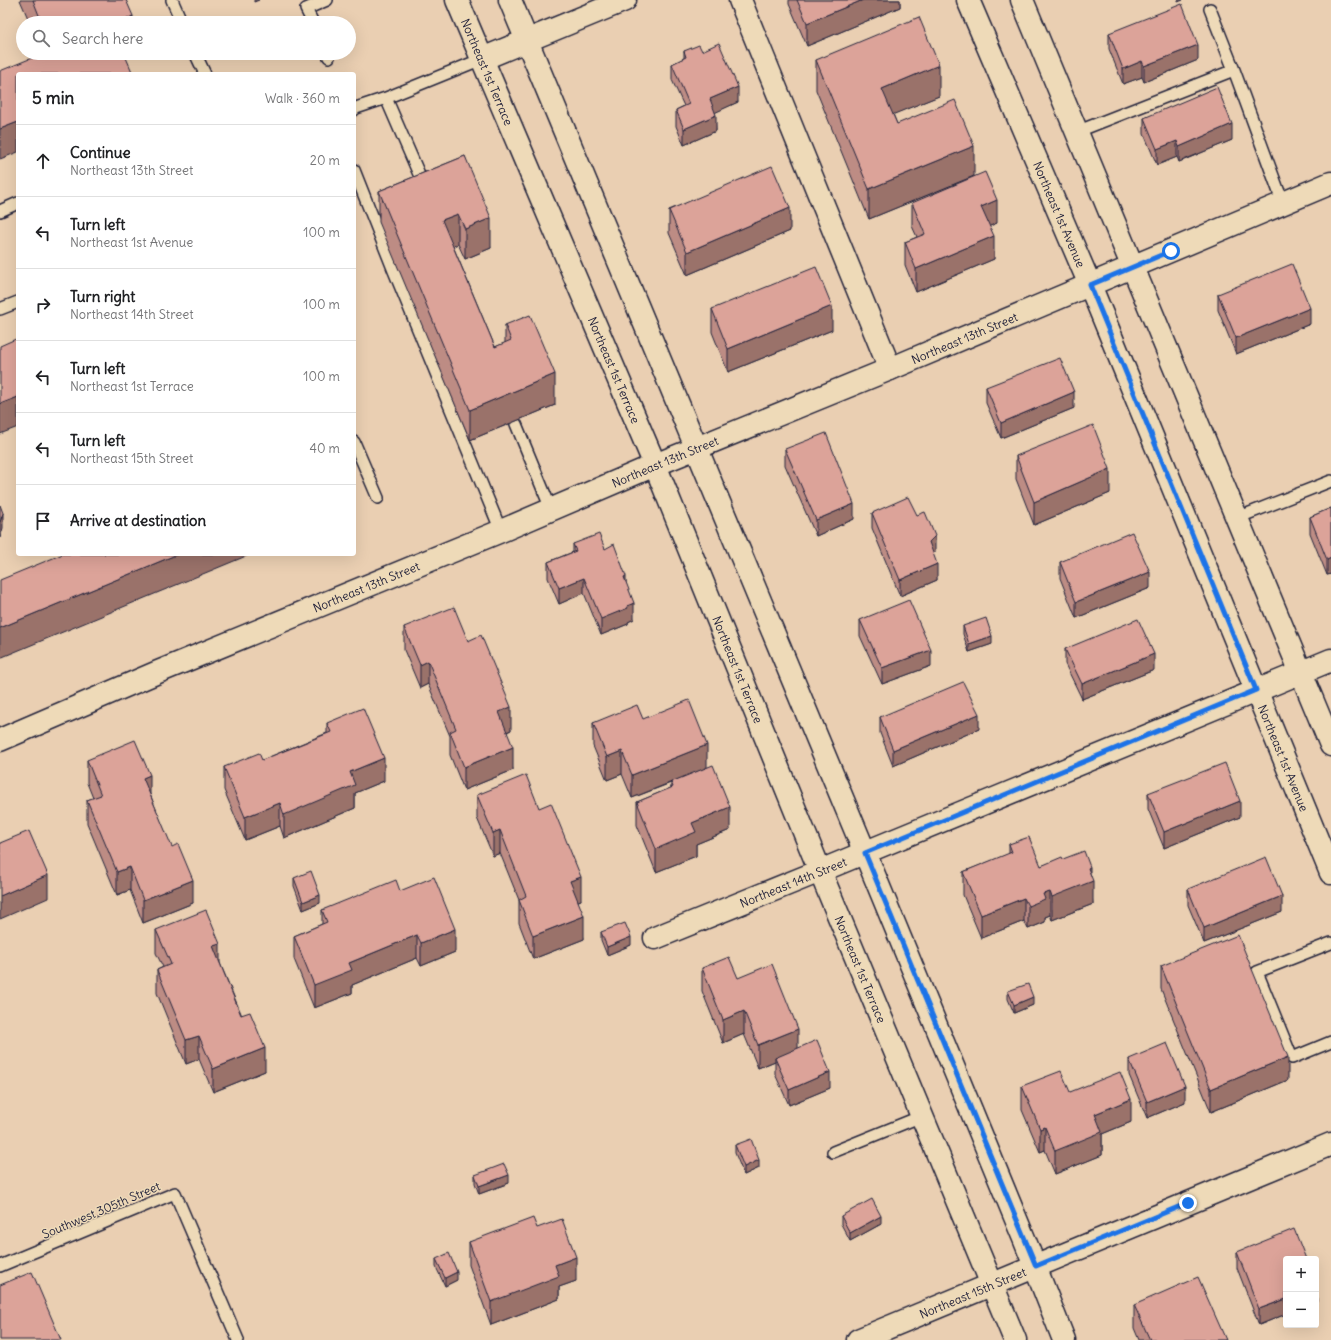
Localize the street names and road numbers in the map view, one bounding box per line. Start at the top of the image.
street label: Northeast 1st Terrace [458,16,517,127]
street label: Northeast 1st Avenue [1030,159,1089,270]
street label: Northeast 13th Street [909,309,1020,367]
street label: Northeast 1st Terrace [585,314,644,425]
street label: Northeast 13th Street [609,432,720,490]
street label: Northeast 13th Street [311,558,422,615]
street label: Northeast 1st Terrace [710,614,767,725]
street label: Northeast 1st Avenue [1255,702,1312,813]
street label: Northeast 14th Street [737,853,849,910]
street label: Northeast 1st Terrace [832,913,890,1025]
street label: Southwest 305th Street [40,1178,162,1242]
street label: Northeast 15th Street [917,1264,1028,1321]

